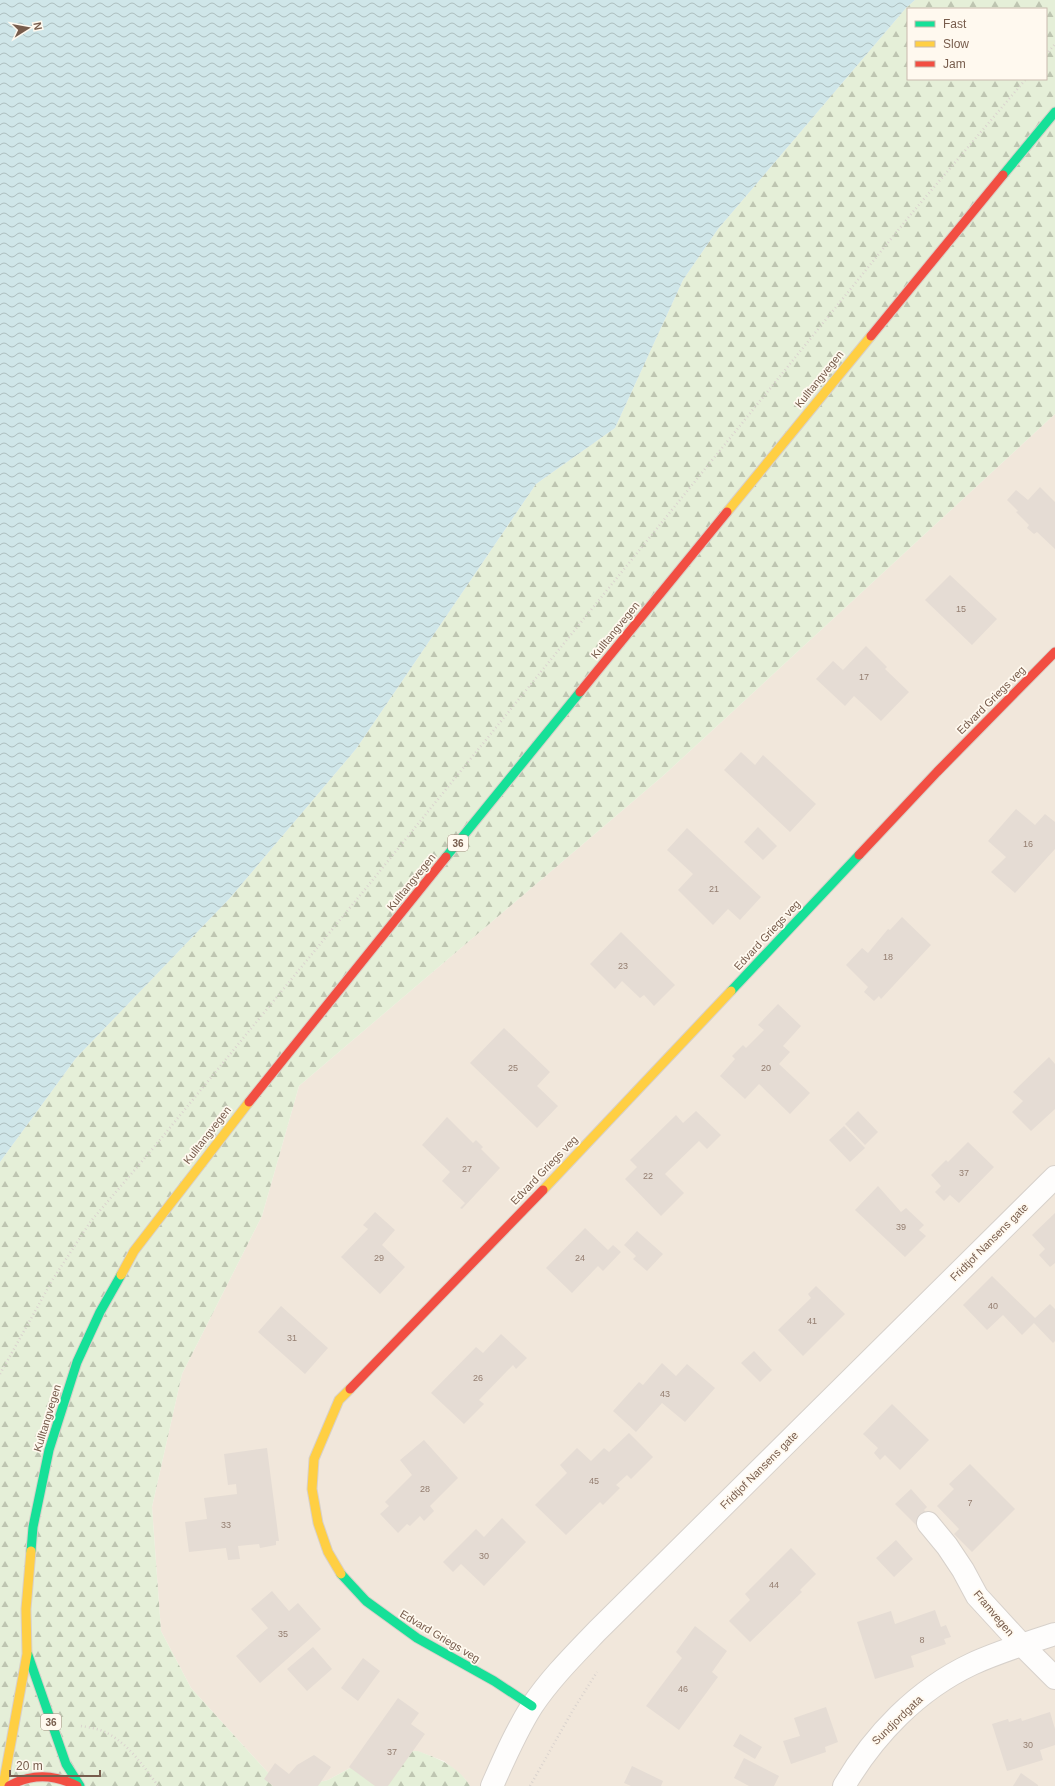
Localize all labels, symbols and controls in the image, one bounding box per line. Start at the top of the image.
north arrow [8,8,48,48]
legend [907,8,1047,80]
text: Fast [943,17,967,31]
text: N [31,21,44,31]
text: Slow [943,37,969,51]
text: Jam [943,57,966,71]
street label: Kulltangvegen [792,348,846,410]
street label: Kulltangvegen [588,599,642,661]
house number: 15 [956,604,966,614]
street label: Edvard Griegs veg [955,664,1027,736]
house number: 17 [859,672,869,682]
road number: 36 [448,835,468,851]
house number: 16 [1023,839,1033,849]
street label: Kulltangvegen [384,851,438,913]
house number: 21 [709,884,719,894]
street label: Edvard Griegs veg [732,898,802,972]
house number: 18 [883,952,893,962]
house number: 23 [618,961,628,971]
house number: 25 [508,1063,518,1073]
house number: 20 [761,1063,771,1073]
street label: Kulltangvegen [181,1104,233,1166]
street label: Edvard Griegs veg [508,1133,580,1207]
house number: 27 [462,1164,472,1174]
house number: 37 [959,1168,969,1178]
house number: 22 [643,1171,653,1181]
street label: Fridtjof Nansens gate [948,1201,1030,1283]
house number: 39 [896,1222,906,1232]
house number: 29 [374,1253,384,1263]
house number: 24 [575,1253,585,1263]
house number: 40 [988,1301,998,1311]
house number: 41 [807,1316,817,1326]
house number: 31 [287,1333,297,1343]
house number: 26 [473,1373,483,1383]
street label: Kulltangvegen [31,1383,63,1453]
house number: 43 [660,1389,670,1399]
street label: Fridtjof Nansens gate [718,1429,800,1511]
house number: 45 [589,1476,599,1486]
house number: 28 [420,1484,430,1494]
house number: 7 [967,1498,973,1508]
house number: 33 [221,1520,231,1530]
house number: 30 [479,1551,489,1561]
house number: 44 [769,1580,779,1590]
street label: Framvegen [972,1588,1016,1638]
street label: Edvard Griegs veg [398,1607,482,1665]
house number: 35 [278,1629,288,1639]
house number: 8 [919,1635,925,1645]
house number: 46 [678,1684,688,1694]
street label: Sundjordgata [869,1692,925,1747]
road number: 36 [41,1714,61,1730]
house number: 30 [1023,1740,1033,1750]
house number: 37 [387,1747,397,1757]
scale bar [10,1752,100,1778]
text: 20 m [16,1759,43,1773]

